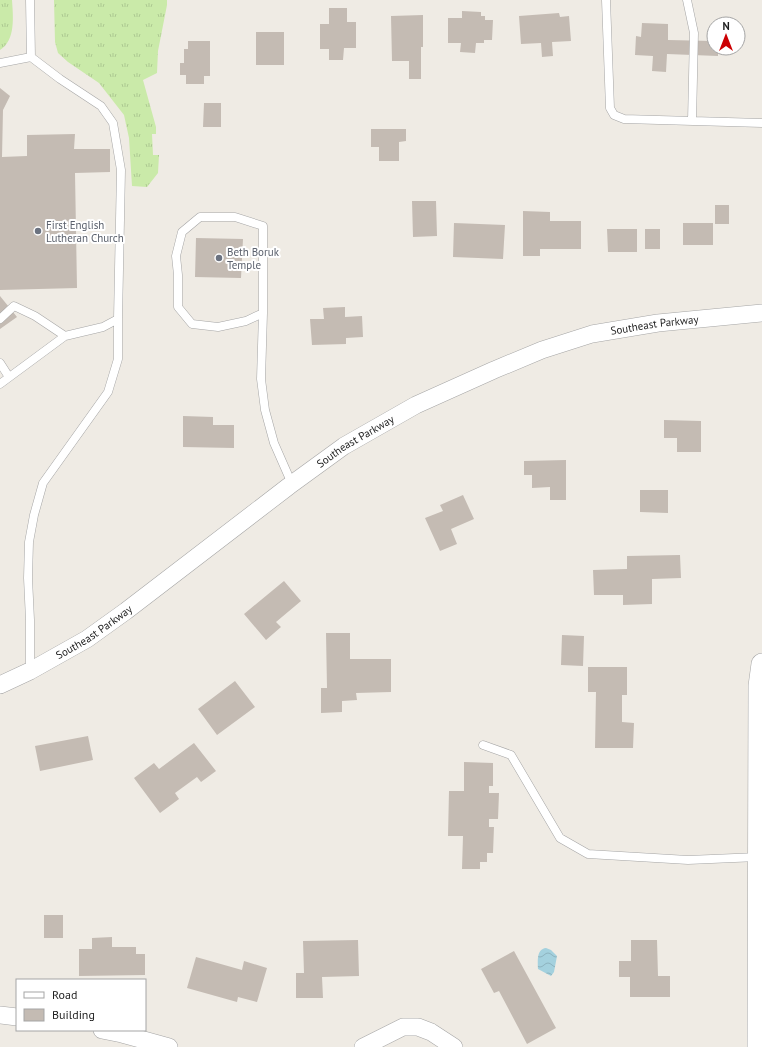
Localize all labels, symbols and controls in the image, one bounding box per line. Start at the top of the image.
north arrow [706,16,746,56]
text: N [722,19,730,33]
place label: First English Lutheran Church [46,218,124,245]
marker: First English Lutheran Church [33,226,43,236]
place label: Beth Boruk Temple [227,245,280,272]
marker: Beth Boruk Temple [214,253,224,263]
street label: Southeast Parkway [609,312,700,338]
street label: Southeast Parkway [314,412,397,471]
street label: Southeast Parkway [53,601,136,662]
legend [16,979,146,1031]
text: Road [52,987,77,1002]
text: Building [52,1007,95,1022]

